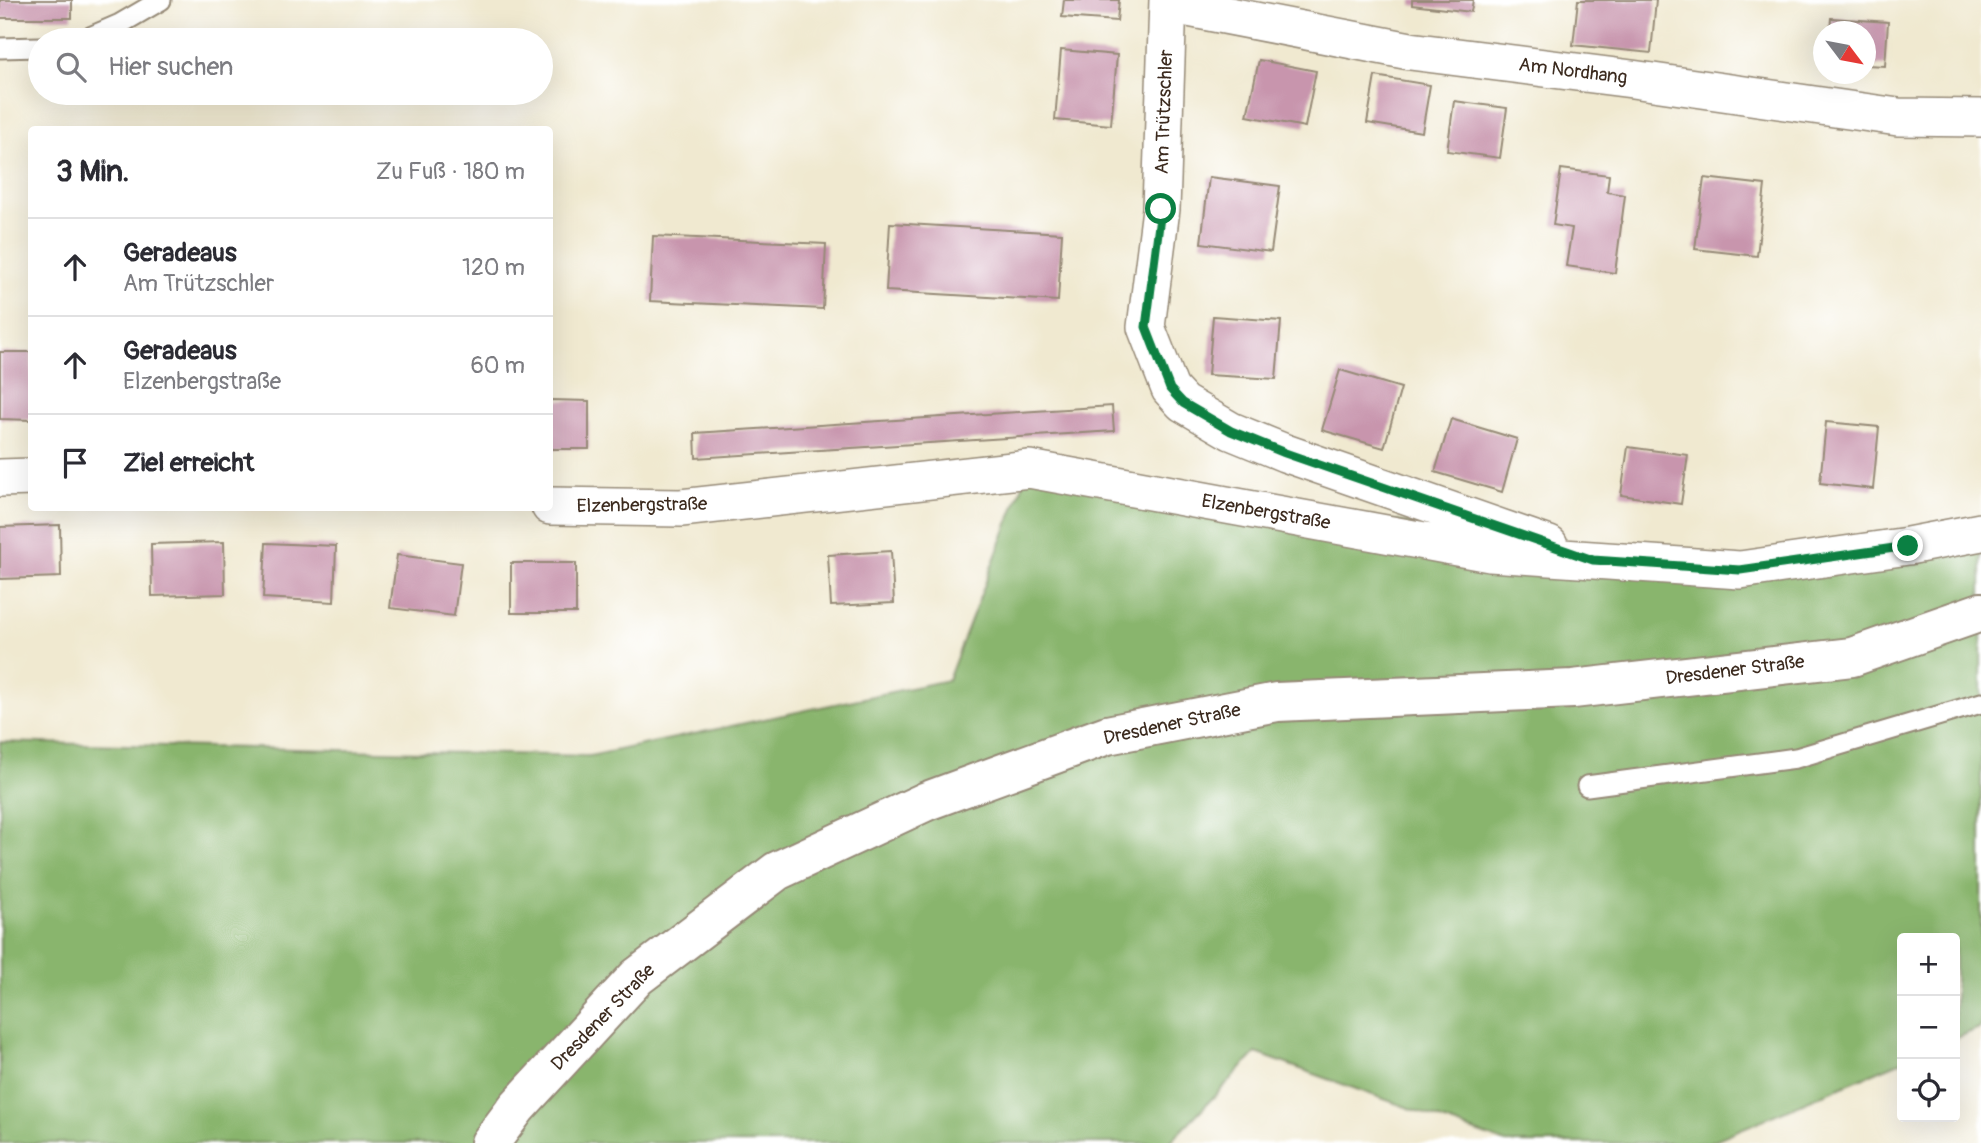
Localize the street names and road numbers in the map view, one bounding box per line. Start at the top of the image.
street label: Am Trützschler [1150,49,1178,175]
street label: Am Nordhang [1517,52,1629,90]
street label: Elzenbergstraße [1200,489,1333,535]
street label: Elzenbergstraße [577,492,708,518]
street label: Dresdener Straße [1664,649,1806,690]
street label: Dresdener Straße [1101,698,1243,750]
street label: Dresdener Straße [546,958,661,1076]

